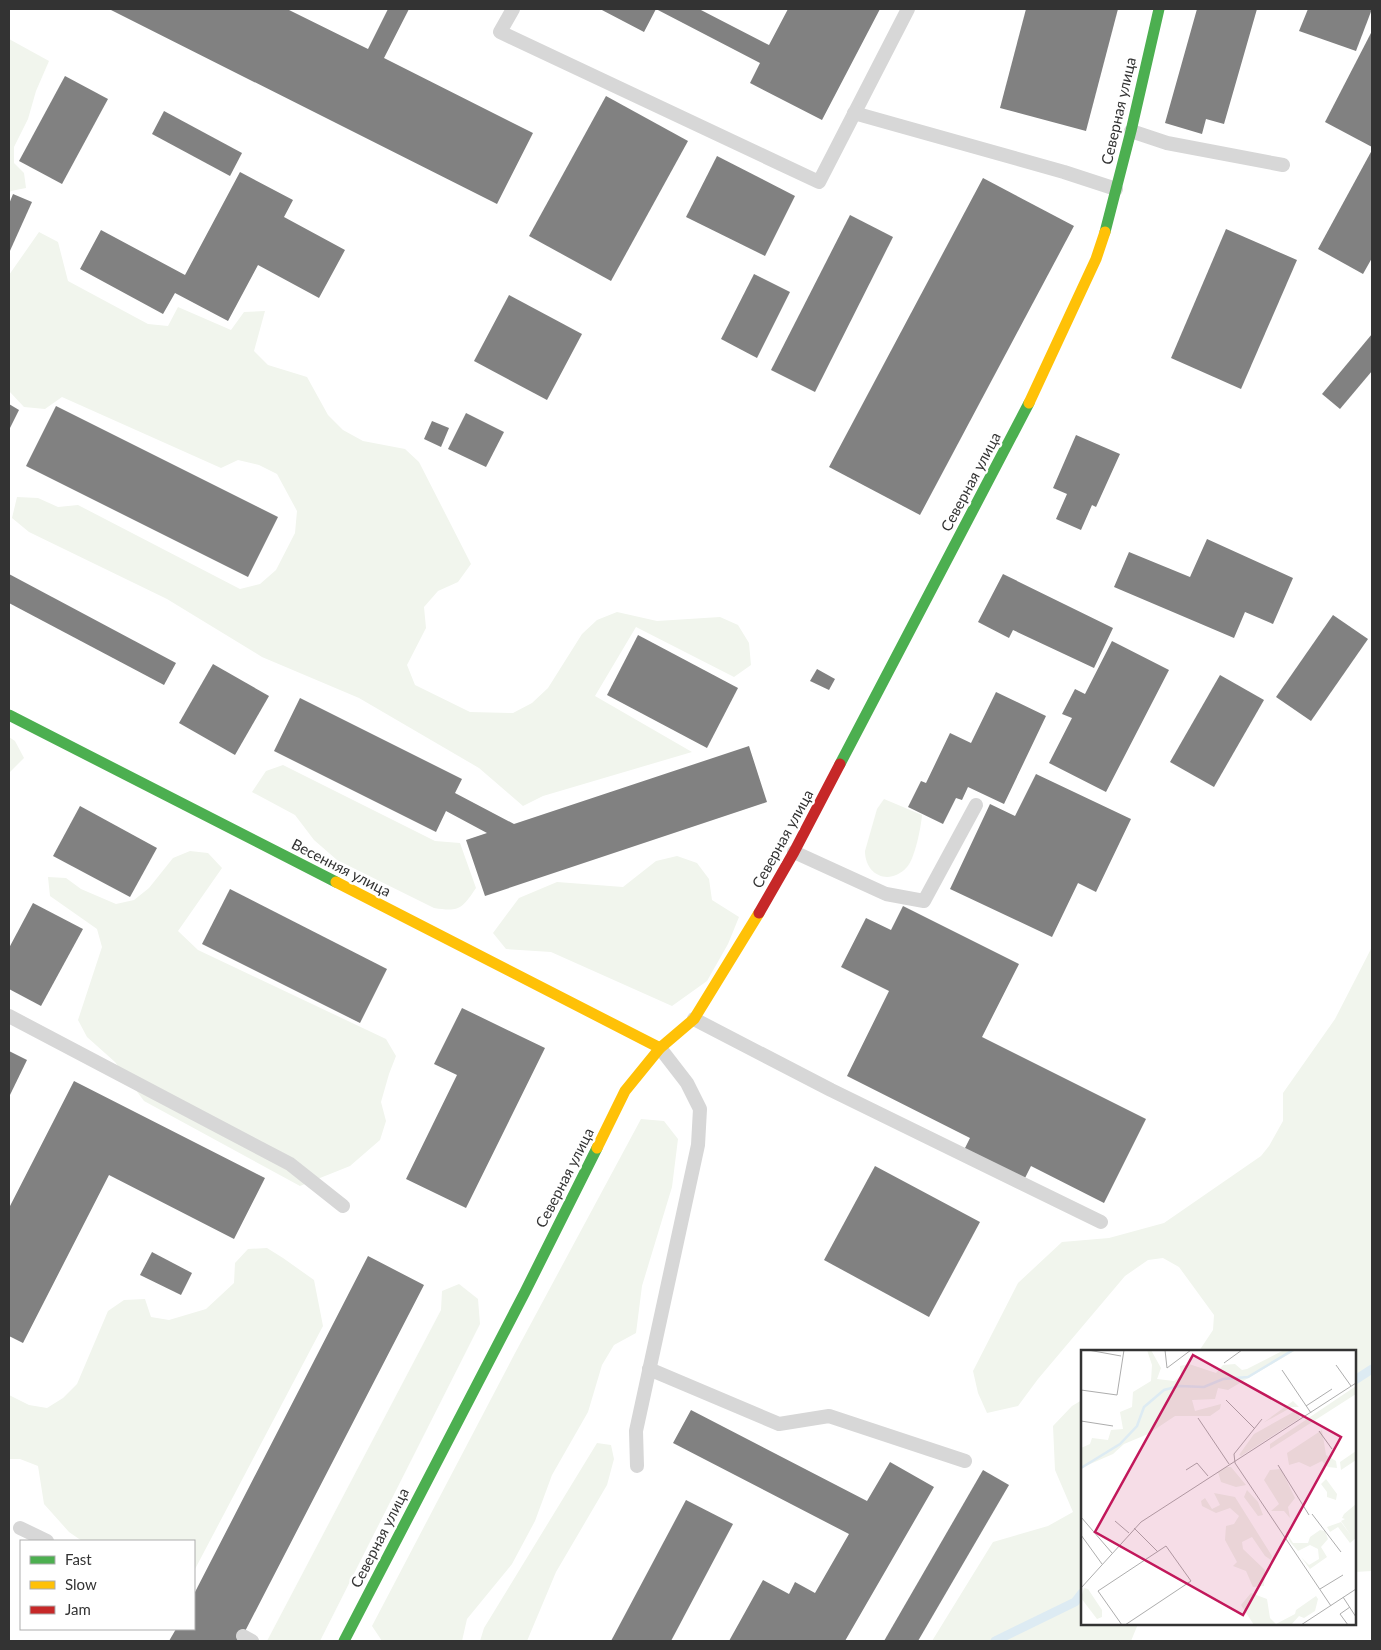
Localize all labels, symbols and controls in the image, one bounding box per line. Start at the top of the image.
street label: Северная улица [1097,55,1139,166]
street label: Северная улица [936,429,1004,534]
street label: Северная улица [748,786,817,891]
street label: Весенняя улица [289,834,394,900]
street label: Северная улица [531,1125,597,1230]
inset map [1081,1350,1356,1625]
street label: Северная улица [346,1485,412,1590]
legend [20,1540,195,1630]
text: Fast [65,1550,92,1568]
text: Slow [65,1575,97,1593]
text: Jam [65,1600,91,1618]

